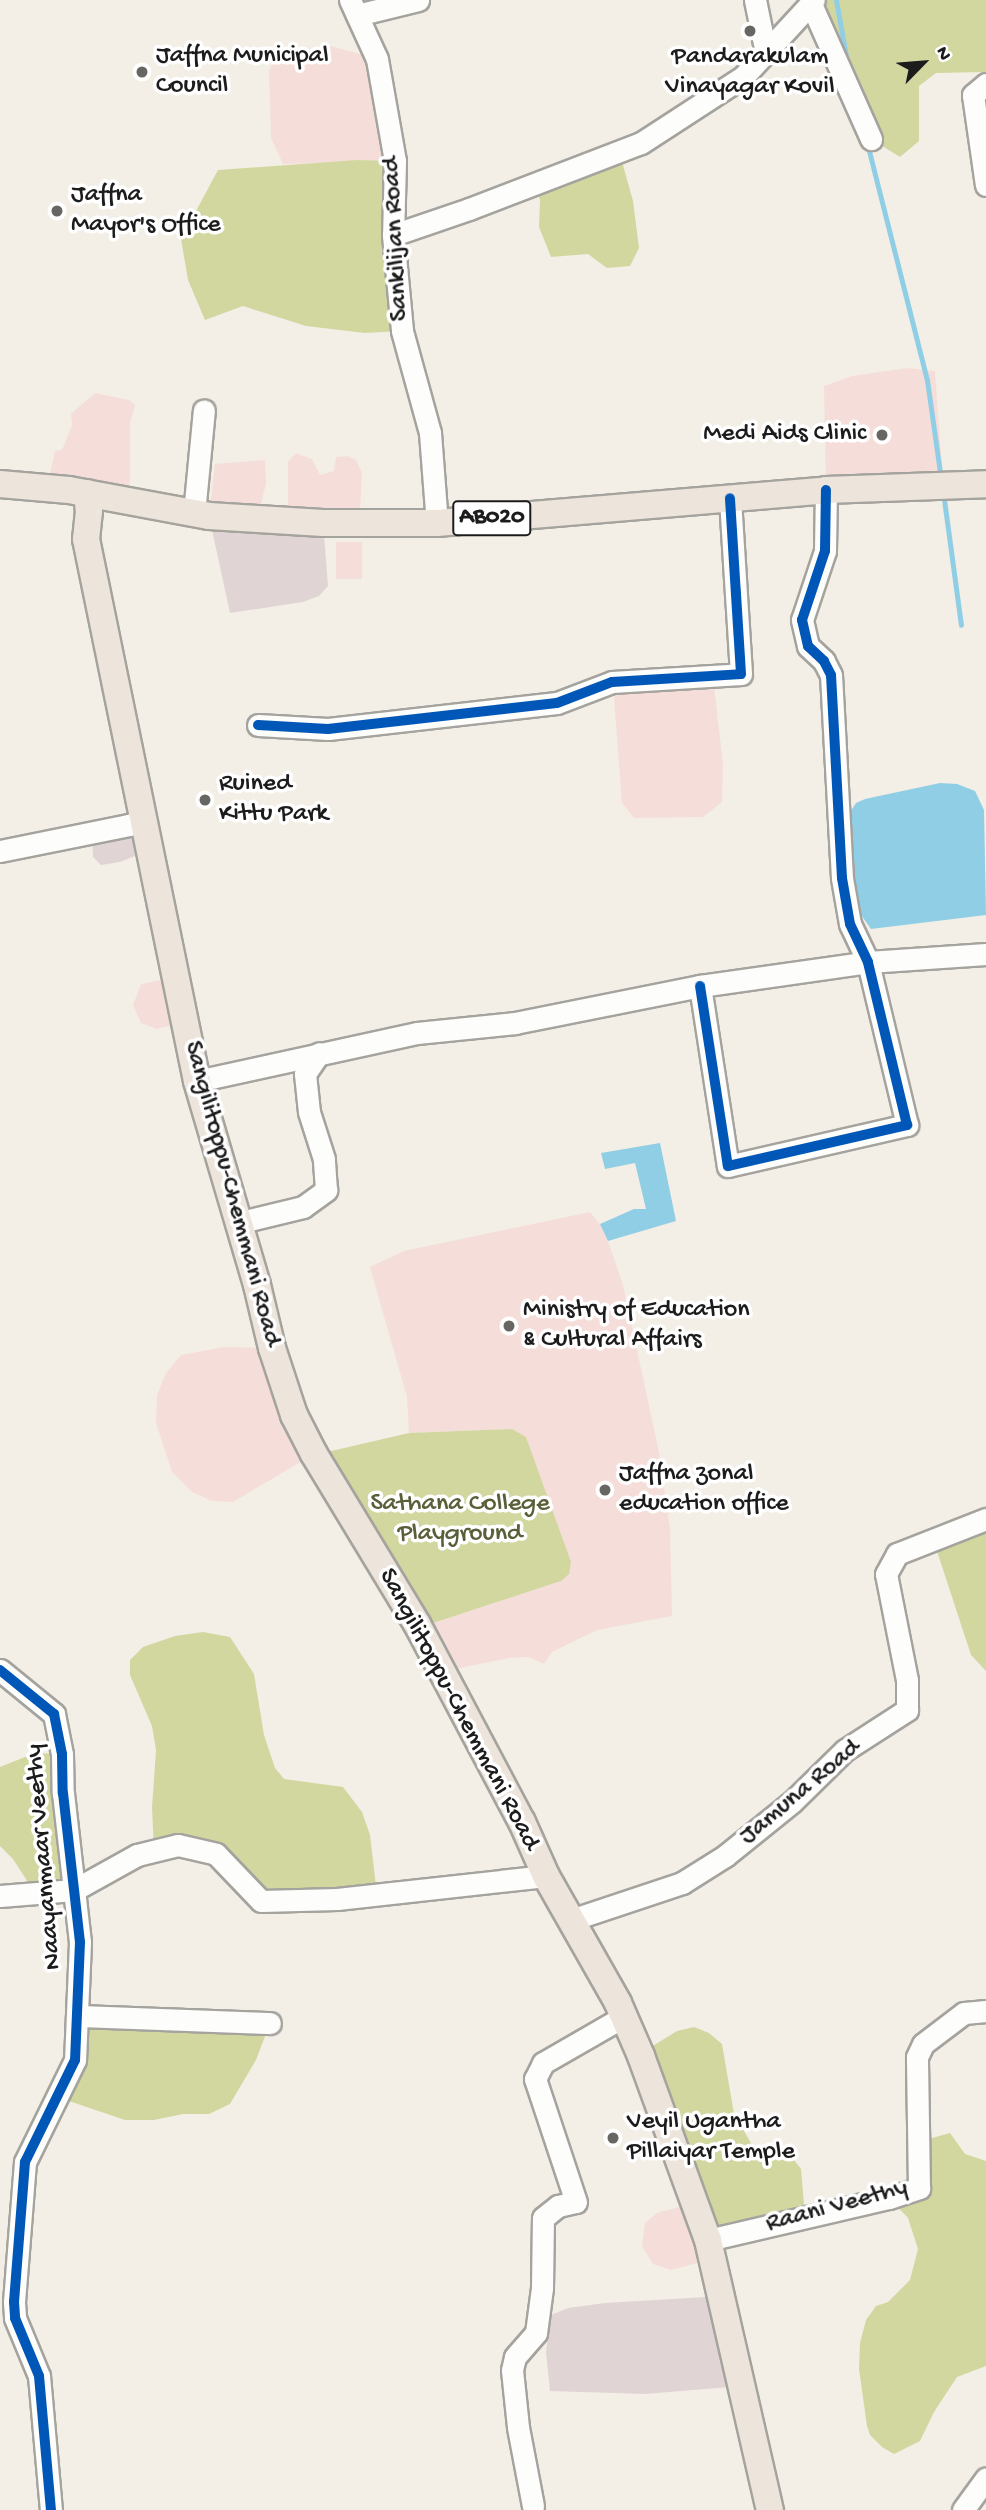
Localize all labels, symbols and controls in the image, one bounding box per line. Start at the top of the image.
marker: Pandarakulam Vinayagar Kovil [742,23,758,39]
north arrow [888,28,958,98]
place label: Jaffna Municipal Council [156,41,329,102]
place label: Pandarakulam Vinayagar Kovil [665,42,835,104]
text: N [929,43,956,64]
marker: Jaffna Municipal Council [134,64,150,80]
street label: Sankilijan Road [377,156,417,322]
place label: Jaffna Mayor's Office [71,180,221,242]
marker: Jaffna Mayor's Office [49,203,65,219]
place label: Medi Aids Clinic [703,419,866,451]
marker: Medi Aids Clinic [872,425,892,445]
road number: AB020 [452,498,532,538]
place label: Ruined Kittu Park [219,769,328,830]
marker: Ruined Kittu Park [197,792,213,808]
street label: Sangilitoppu-Chemmani Road [175,1038,287,1350]
place label: Ministry of Education & Cultural Affairs [523,1295,750,1356]
marker: Ministry of Education & Cultural Affairs [501,1318,517,1334]
place label: Jaffna zonal education office [619,1459,789,1520]
marker: Jaffna zonal education office [597,1482,613,1498]
park label: Sathana College Playground [370,1489,550,1550]
street label: Sangilitoppu-Chemmani Road [370,1564,546,1856]
street label: Jamuna Road [734,1733,868,1853]
street label: Naayanmaar Veethy [20,1743,70,1971]
place label: Veyil Ugantha Pillaiyar Temple [627,2107,795,2168]
marker: Veyil Ugantha Pillaiyar Temple [605,2130,621,2146]
street label: Raani Veethy [763,2173,911,2241]

